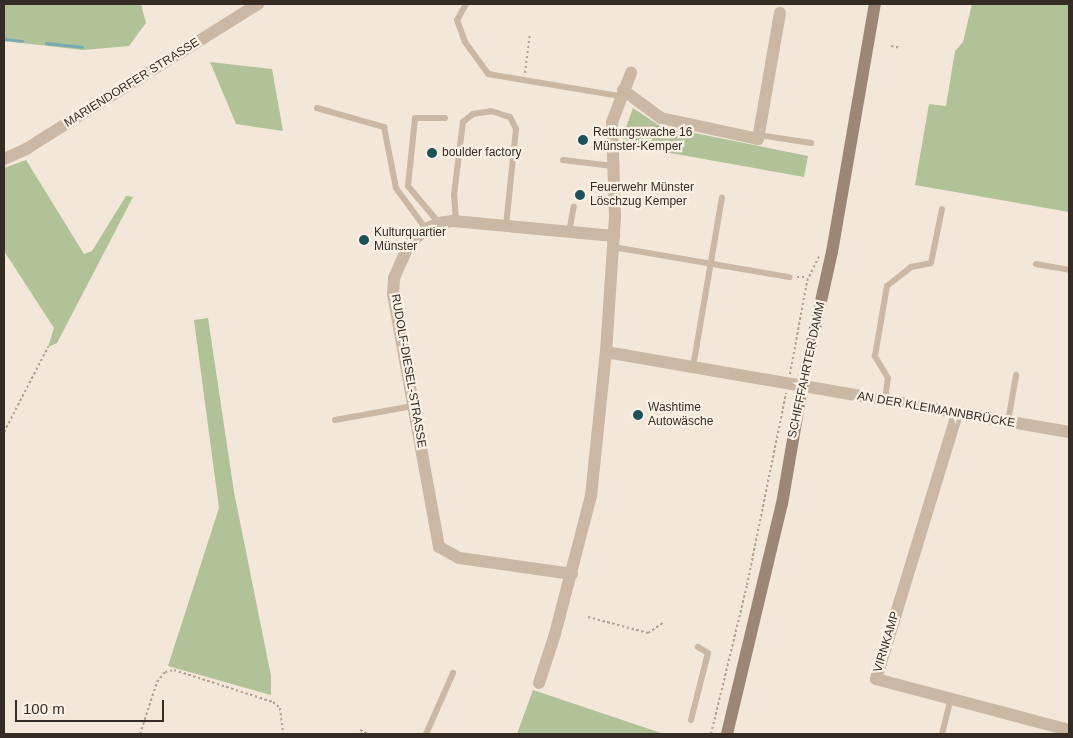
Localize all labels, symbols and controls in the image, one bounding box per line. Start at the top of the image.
street label: MARIENDORFER STRASSE [62,35,202,131]
place label: Rettungswache 16 Münster-Kemper [593,126,692,154]
marker: Rettungswache 16 Münster-Kemper [577,134,589,146]
place label: boulder factory [442,146,521,160]
marker: boulder factory [426,147,438,159]
place label: Feuerwehr Münster Löschzug Kemper [590,181,694,209]
marker: Feuerwehr Münster Löschzug Kemper [574,189,586,201]
place label: Kulturquartier Münster [374,226,446,254]
marker: Kulturquartier Münster [358,234,370,246]
street label: RUDOLF-DIESEL-STRASSE [387,293,429,449]
street label: SCHIFFFAHRTER DAMM [785,300,829,440]
street label: AN DER KLEIMANNBRÜCKE [856,389,1016,431]
place label: Washtime Autowäsche [648,401,713,429]
marker: Washtime Autowäsche [632,409,644,421]
street label: VIRNKAMP [871,610,903,674]
scale bar [18,690,166,722]
text: 100 m [23,700,65,717]

